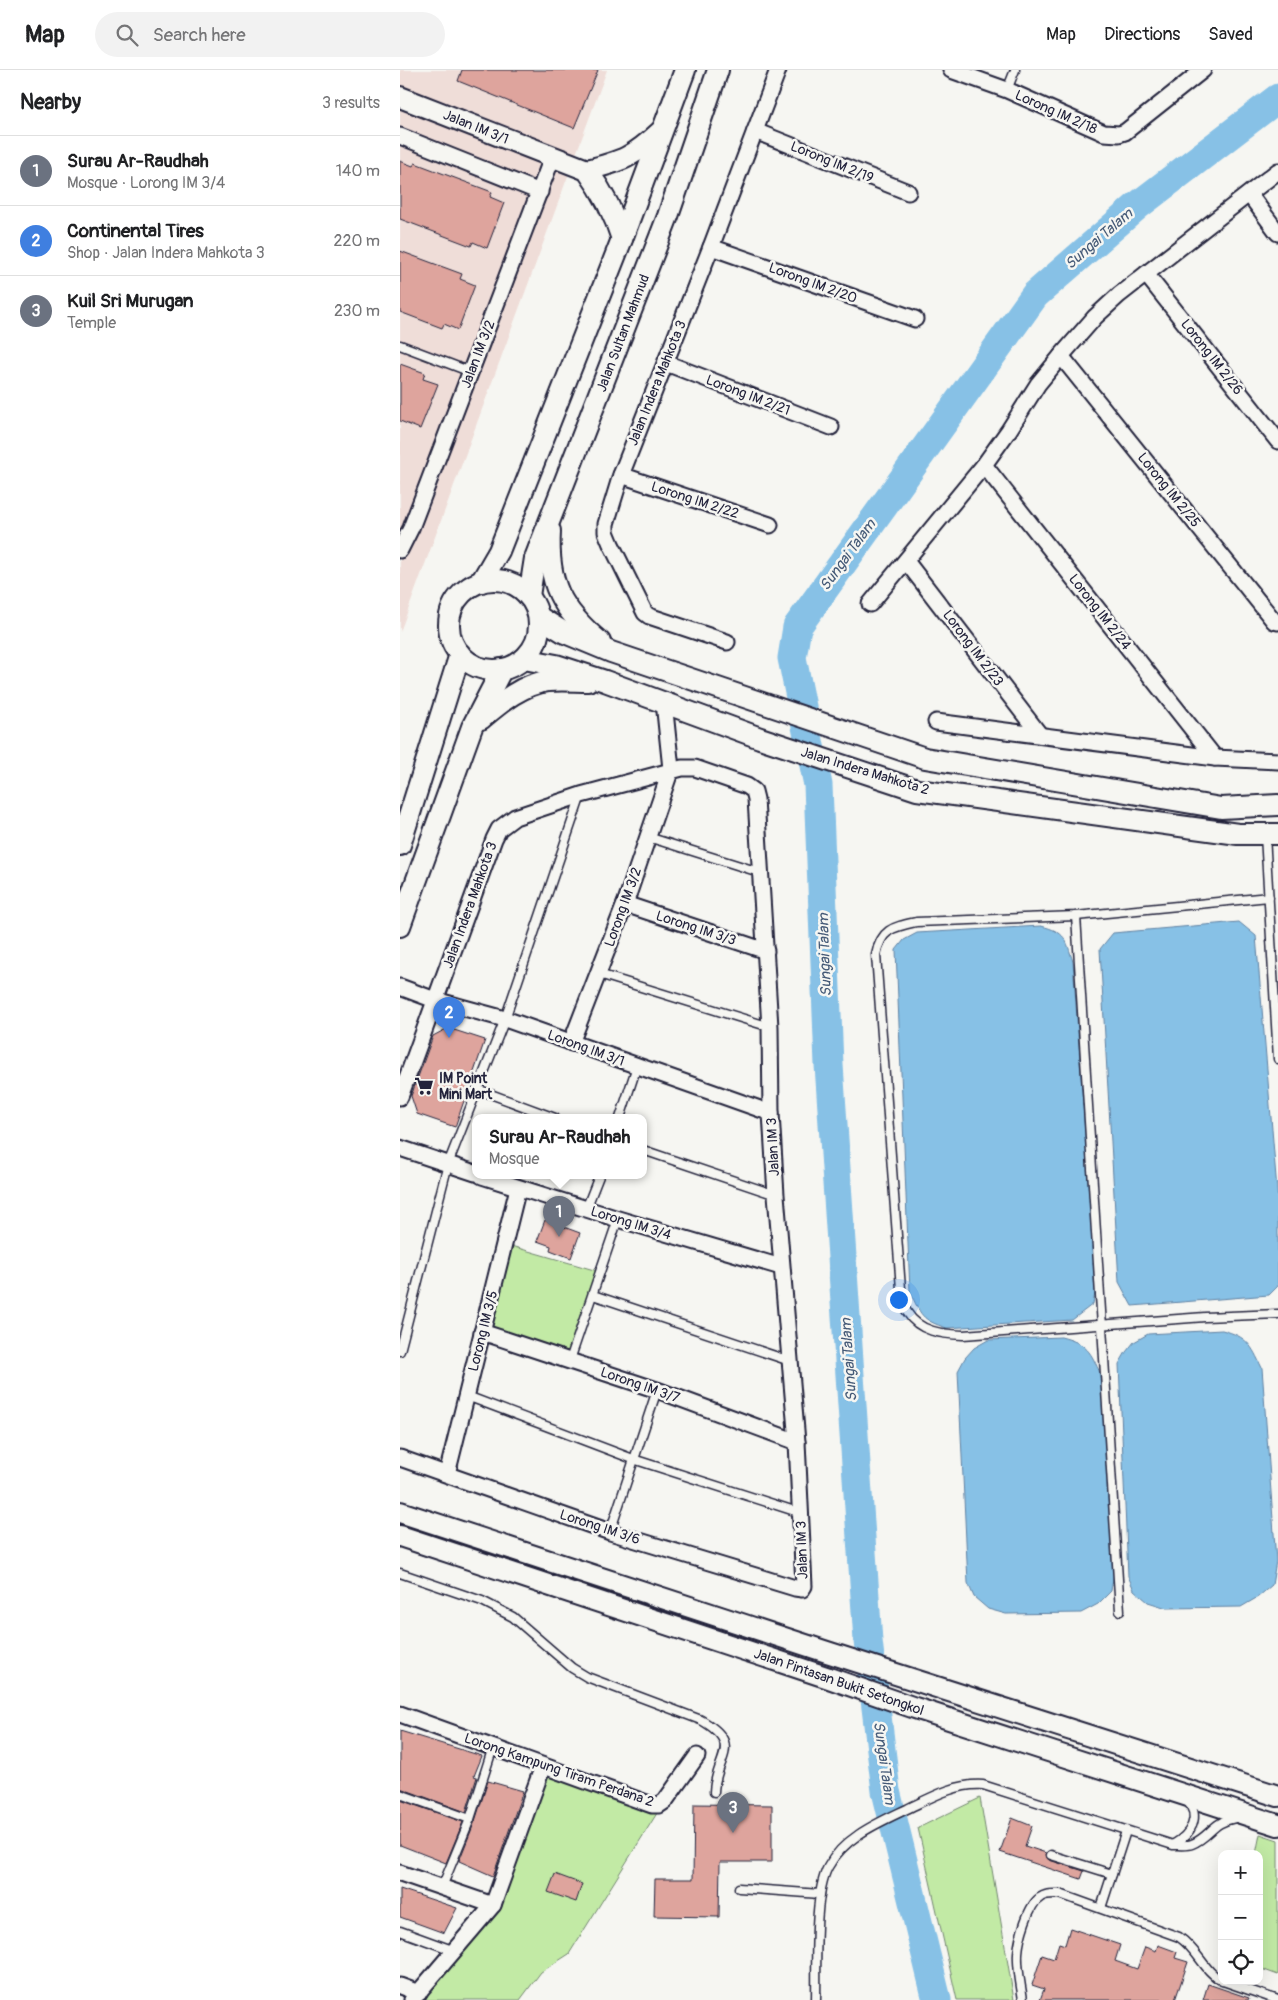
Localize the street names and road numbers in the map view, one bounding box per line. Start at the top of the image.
street label: Lorong IM 2/18 [1012,86,1100,138]
street label: Jalan IM 3/1 [441,106,511,148]
street label: Lorong IM 2/19 [788,138,876,186]
street label: Lorong IM 2/20 [766,259,860,307]
street label: Jalan Sultan Mahmud [593,272,653,394]
street label: Lorong IM 2/26 [1177,316,1247,398]
street label: Jalan IM 3/2 [457,318,499,390]
street label: Jalan Indera Mahkota 3 [624,318,690,448]
street label: Lorong IM 2/21 [704,371,792,419]
street label: Lorong IM 2/25 [1134,449,1204,531]
street label: Lorong IM 2/22 [649,478,741,522]
street label: Lorong IM 2/24 [1065,571,1135,653]
street label: Lorong IM 2/23 [939,607,1007,689]
street label: Jalan Indera Mahkota 2 [799,743,931,799]
street label: Jalan Indera Mahkota 3 [439,839,501,971]
street label: Lorong IM 3/2 [601,865,645,949]
street label: Lorong IM 3/3 [654,907,738,949]
street label: Lorong IM 3/1 [545,1026,627,1070]
street label: Jalan IM 3 [763,1117,783,1177]
street label: Lorong IM 3/4 [589,1203,673,1243]
street label: Lorong IM 3/5 [465,1289,501,1373]
street label: Lorong IM 3/7 [598,1363,682,1407]
street label: Lorong IM 3/6 [558,1506,642,1548]
street label: Jalan IM 3 [792,1520,812,1580]
street label: Jalan Pintasan Bukit Setongkol [752,1645,926,1719]
street label: Lorong Kampung Tiram Perdana 2 [462,1730,656,1811]

